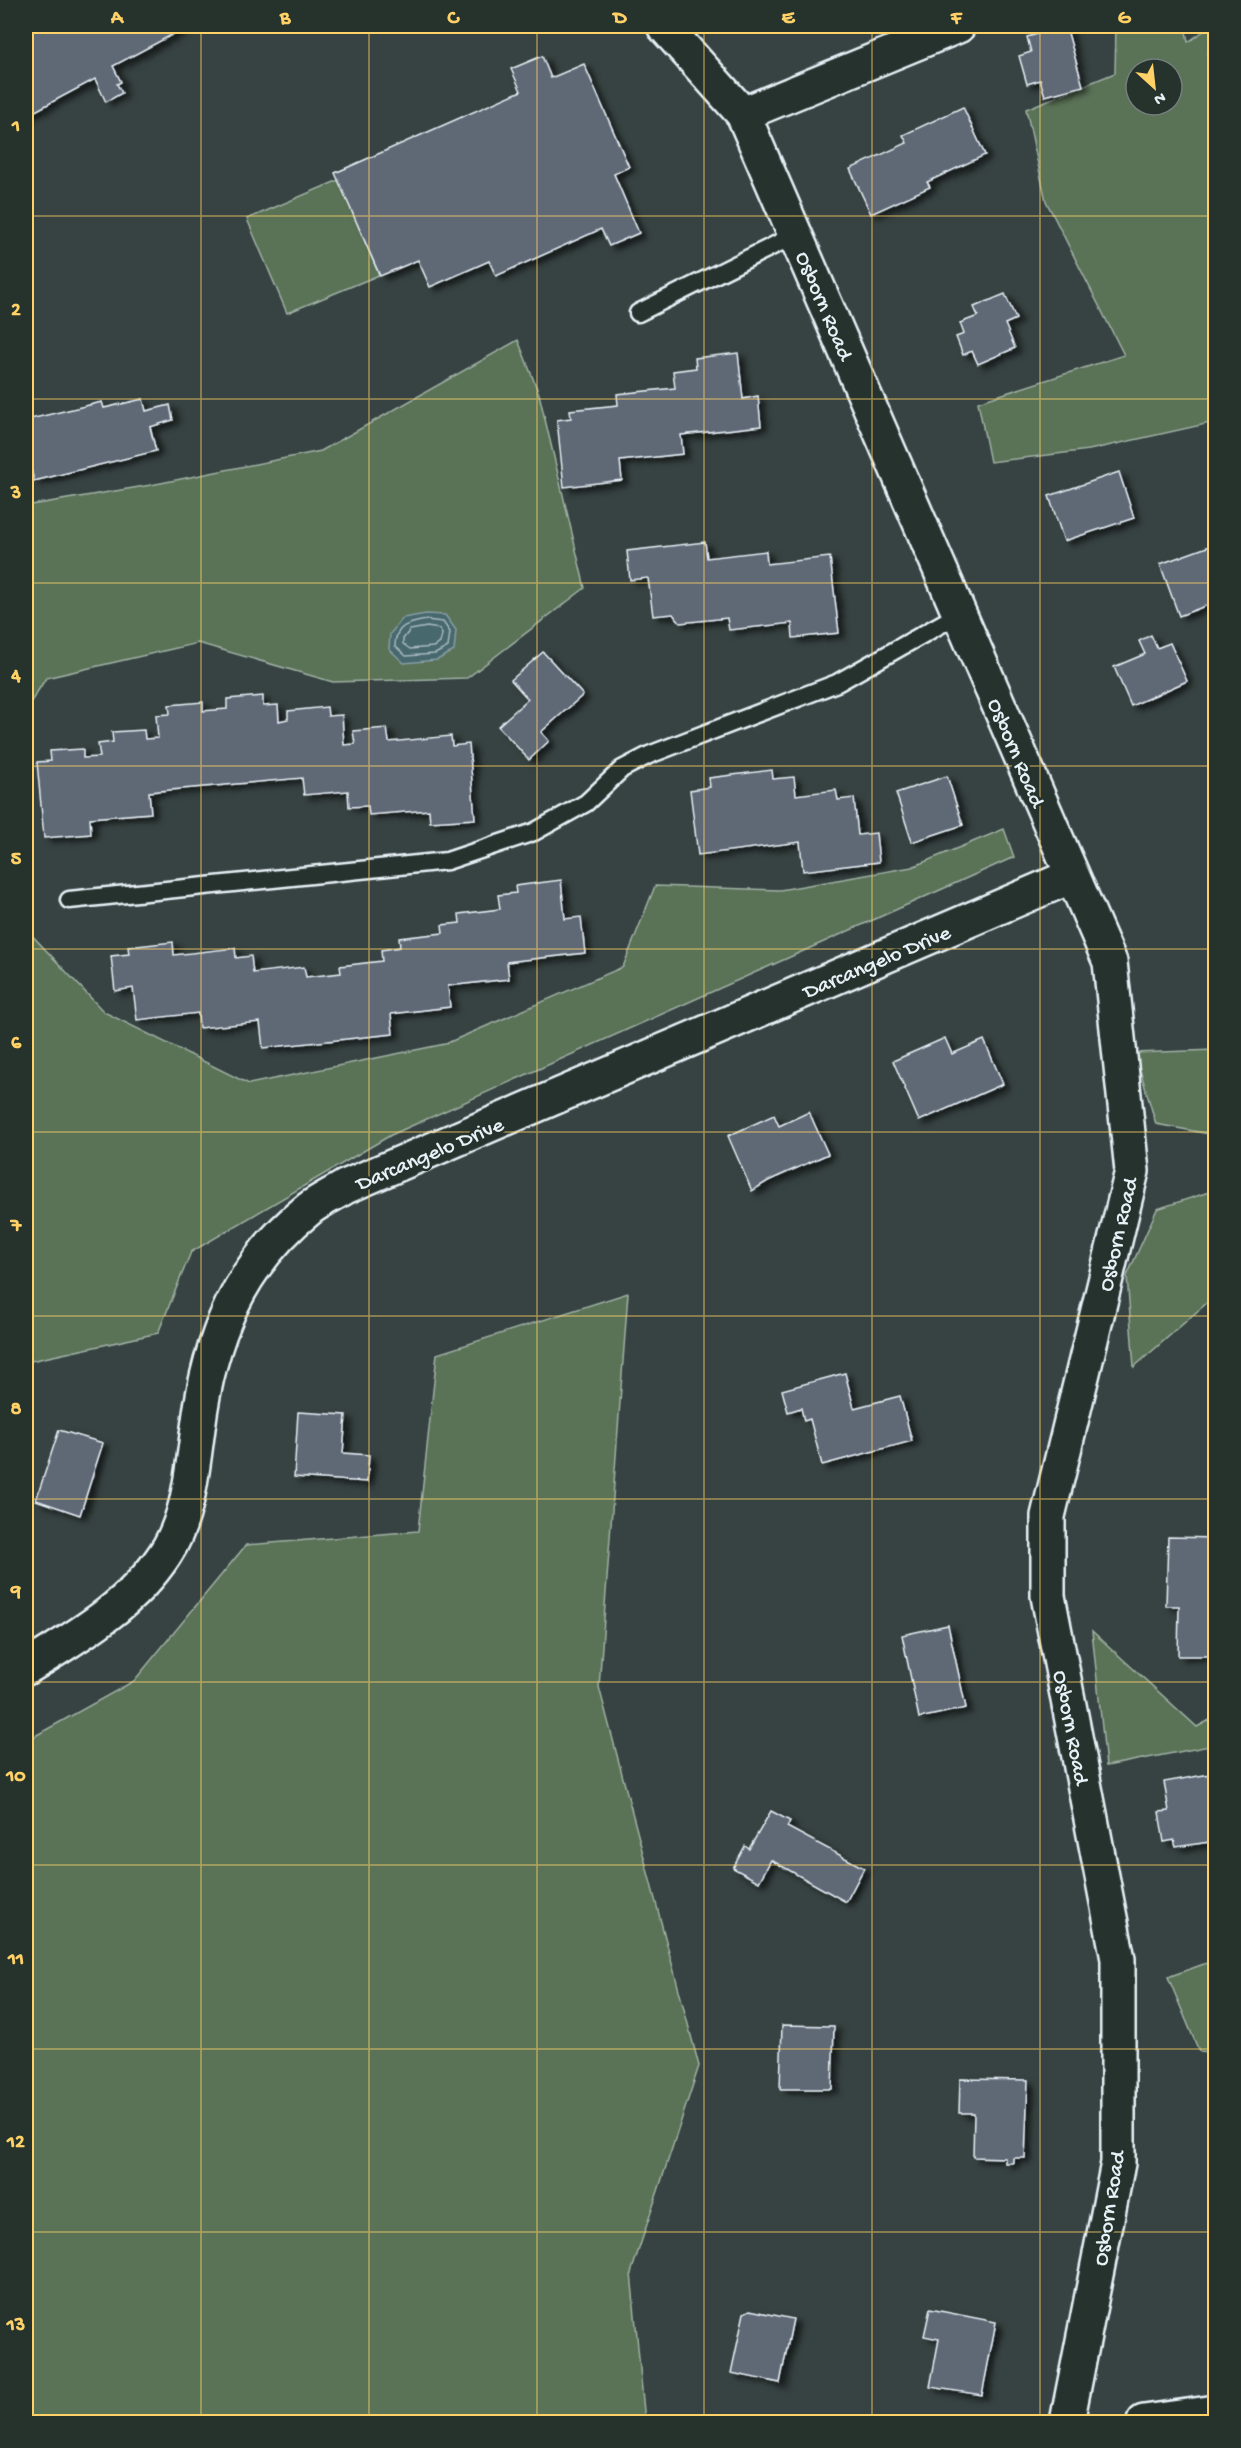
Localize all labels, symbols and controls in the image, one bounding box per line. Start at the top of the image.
text: A [110,8,125,31]
text: B [279,8,291,31]
text: C [447,8,461,31]
text: D [611,8,627,31]
text: E [782,8,796,31]
text: F [950,8,963,31]
text: G [1118,8,1132,31]
north arrow [1124,57,1184,117]
text: N [1150,86,1168,108]
text: 1 [11,116,20,139]
street label: Osborn Road [788,248,858,367]
text: 2 [11,300,21,323]
text: 3 [10,483,21,506]
text: 4 [10,666,21,689]
street label: Osborn Road [980,695,1050,814]
text: 5 [11,849,22,872]
street label: Darcangelo Drive [798,921,956,1007]
text: 6 [11,1033,22,1056]
street label: Darcangelo Drive [351,1113,509,1199]
street label: Osborn Road [1094,1173,1146,1294]
text: 7 [10,1216,23,1239]
text: 8 [11,1399,22,1422]
text: 9 [10,1582,21,1605]
street label: Osborn Road [1045,1668,1093,1789]
text: 10 [5,1766,26,1789]
text: 11 [7,1949,24,1972]
text: 12 [6,2132,25,2155]
street label: Osborn Road [1089,2147,1133,2268]
text: 13 [6,2315,25,2338]

